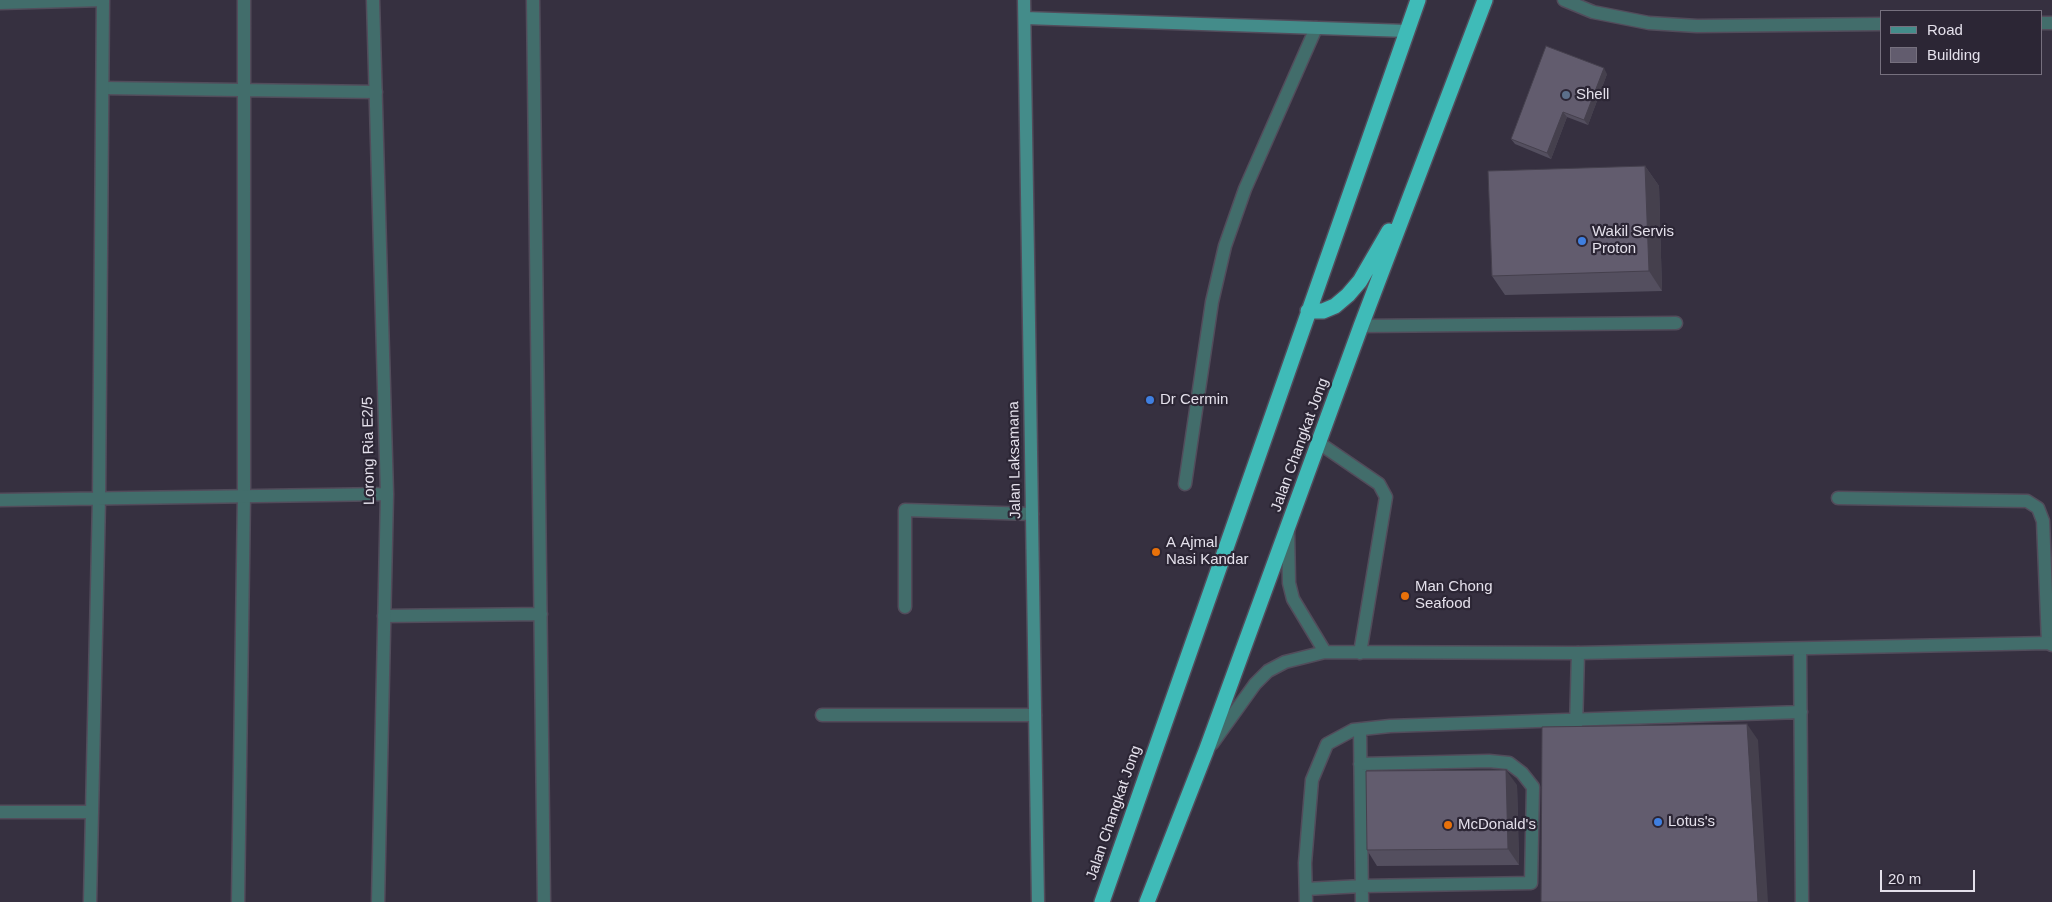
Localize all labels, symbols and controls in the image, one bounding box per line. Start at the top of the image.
legend [1880,10,2042,75]
text: Road [1927,21,1963,38]
text: Building [1927,46,1980,63]
place label: Shell [1576,86,1609,104]
marker: Shell [1560,89,1572,101]
place label: Wakil Servis Proton [1592,223,1674,258]
marker: Wakil Servis Proton [1576,235,1588,247]
street label: Jalan Changkat Jong [1267,376,1333,514]
place label: Dr Cermin [1160,391,1228,409]
marker: Dr Cermin [1144,394,1156,406]
street label: Lorong Ria E2/5 [359,397,379,505]
street label: Jalan Laksamana [1005,401,1025,519]
place label: A Ajmal Nasi Kandar [1166,534,1249,569]
marker: A Ajmal Nasi Kandar [1150,546,1162,558]
place label: Man Chong Seafood [1415,578,1493,613]
marker: Man Chong Seafood [1399,590,1411,602]
street label: Jalan Changkat Jong [1083,743,1145,883]
place label: Lotus's [1668,813,1715,831]
place label: McDonald's [1458,816,1536,834]
marker: Lotus's [1652,816,1664,828]
marker: McDonald's [1442,819,1454,831]
scale bar [1882,860,1977,892]
text: 20 m [1888,870,1921,887]

